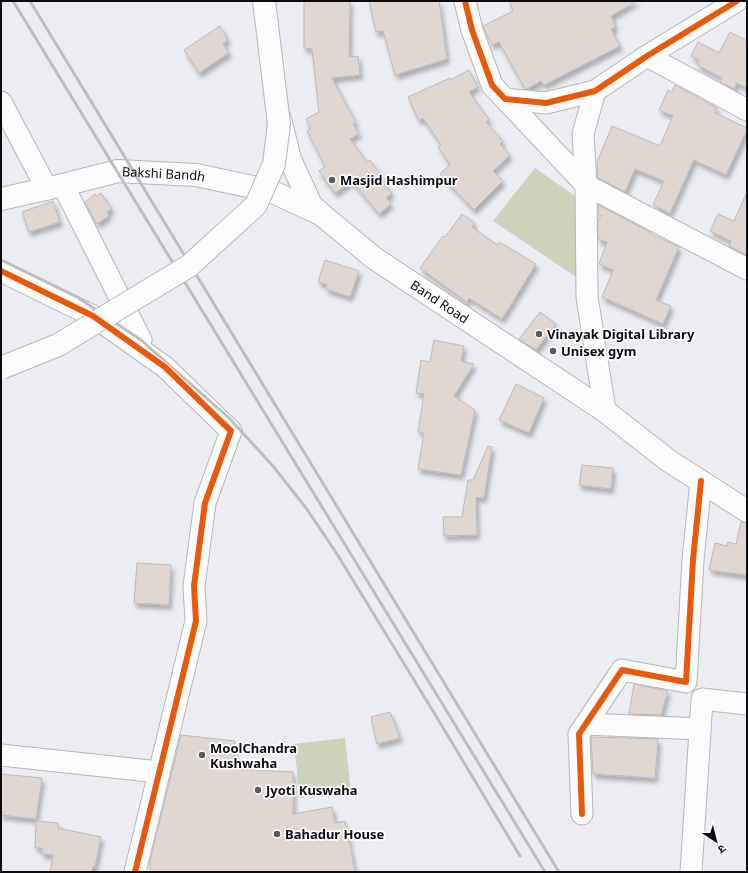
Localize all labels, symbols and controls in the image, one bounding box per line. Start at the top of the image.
street label: Bakshi Bandh [121,162,207,186]
place label: Masjid Hashimpur [340,171,458,189]
marker: Masjid Hashimpur [327,175,337,185]
street label: Band Road [407,276,472,327]
place label: Vinayak Digital Library [547,325,695,343]
marker: Vinayak Digital Library [534,329,544,339]
place label: Unisex gym [561,342,636,360]
marker: Unisex gym [548,346,558,356]
place label: MoolChandra Kushwaha [210,739,297,772]
marker: MoolChandra Kushwaha [197,750,207,760]
place label: Jyoti Kuswaha [265,781,358,799]
marker: Jyoti Kuswaha [253,785,263,795]
north arrow [696,821,736,861]
place label: Bahadur House [285,825,385,843]
marker: Bahadur House [272,829,282,839]
text: उ [715,842,729,858]

